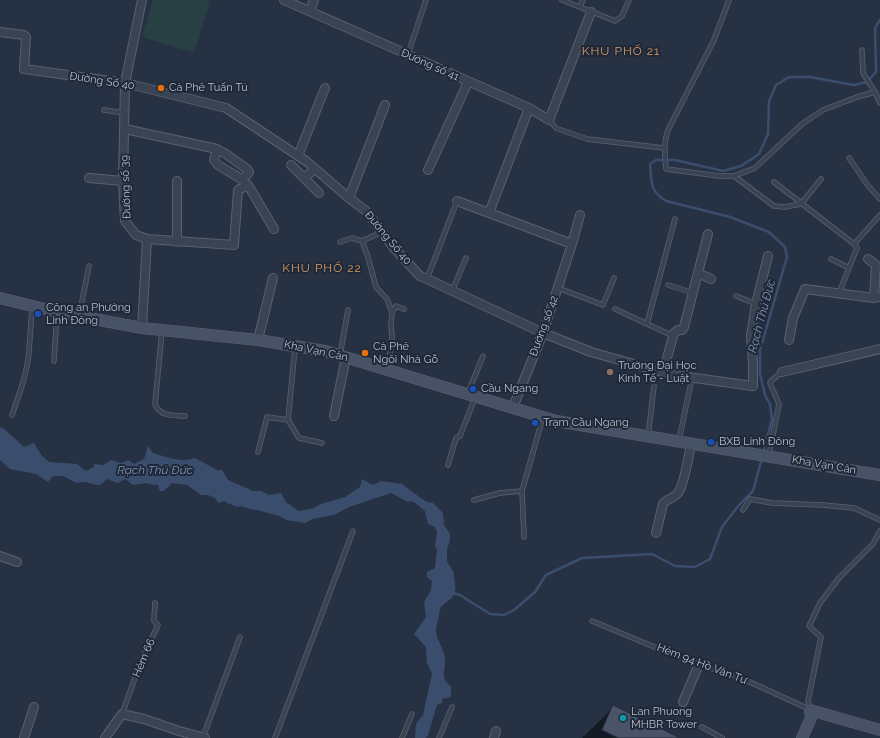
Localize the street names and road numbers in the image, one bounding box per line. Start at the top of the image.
street label: Đường số 41 [399,46,461,84]
street label: Đường Số 40 [68,69,136,93]
street label: Đường số 39 [118,155,134,219]
street label: Đường Số 40 [362,209,414,267]
street label: Đường số 42 [527,294,561,358]
street label: Kha Vạn Cân [283,338,349,364]
street label: Kha Vạn Cân [791,453,857,477]
street label: Hẻm 66 [130,637,158,679]
street label: Hẻm 94 Hồ Văn Tư [655,641,749,687]

